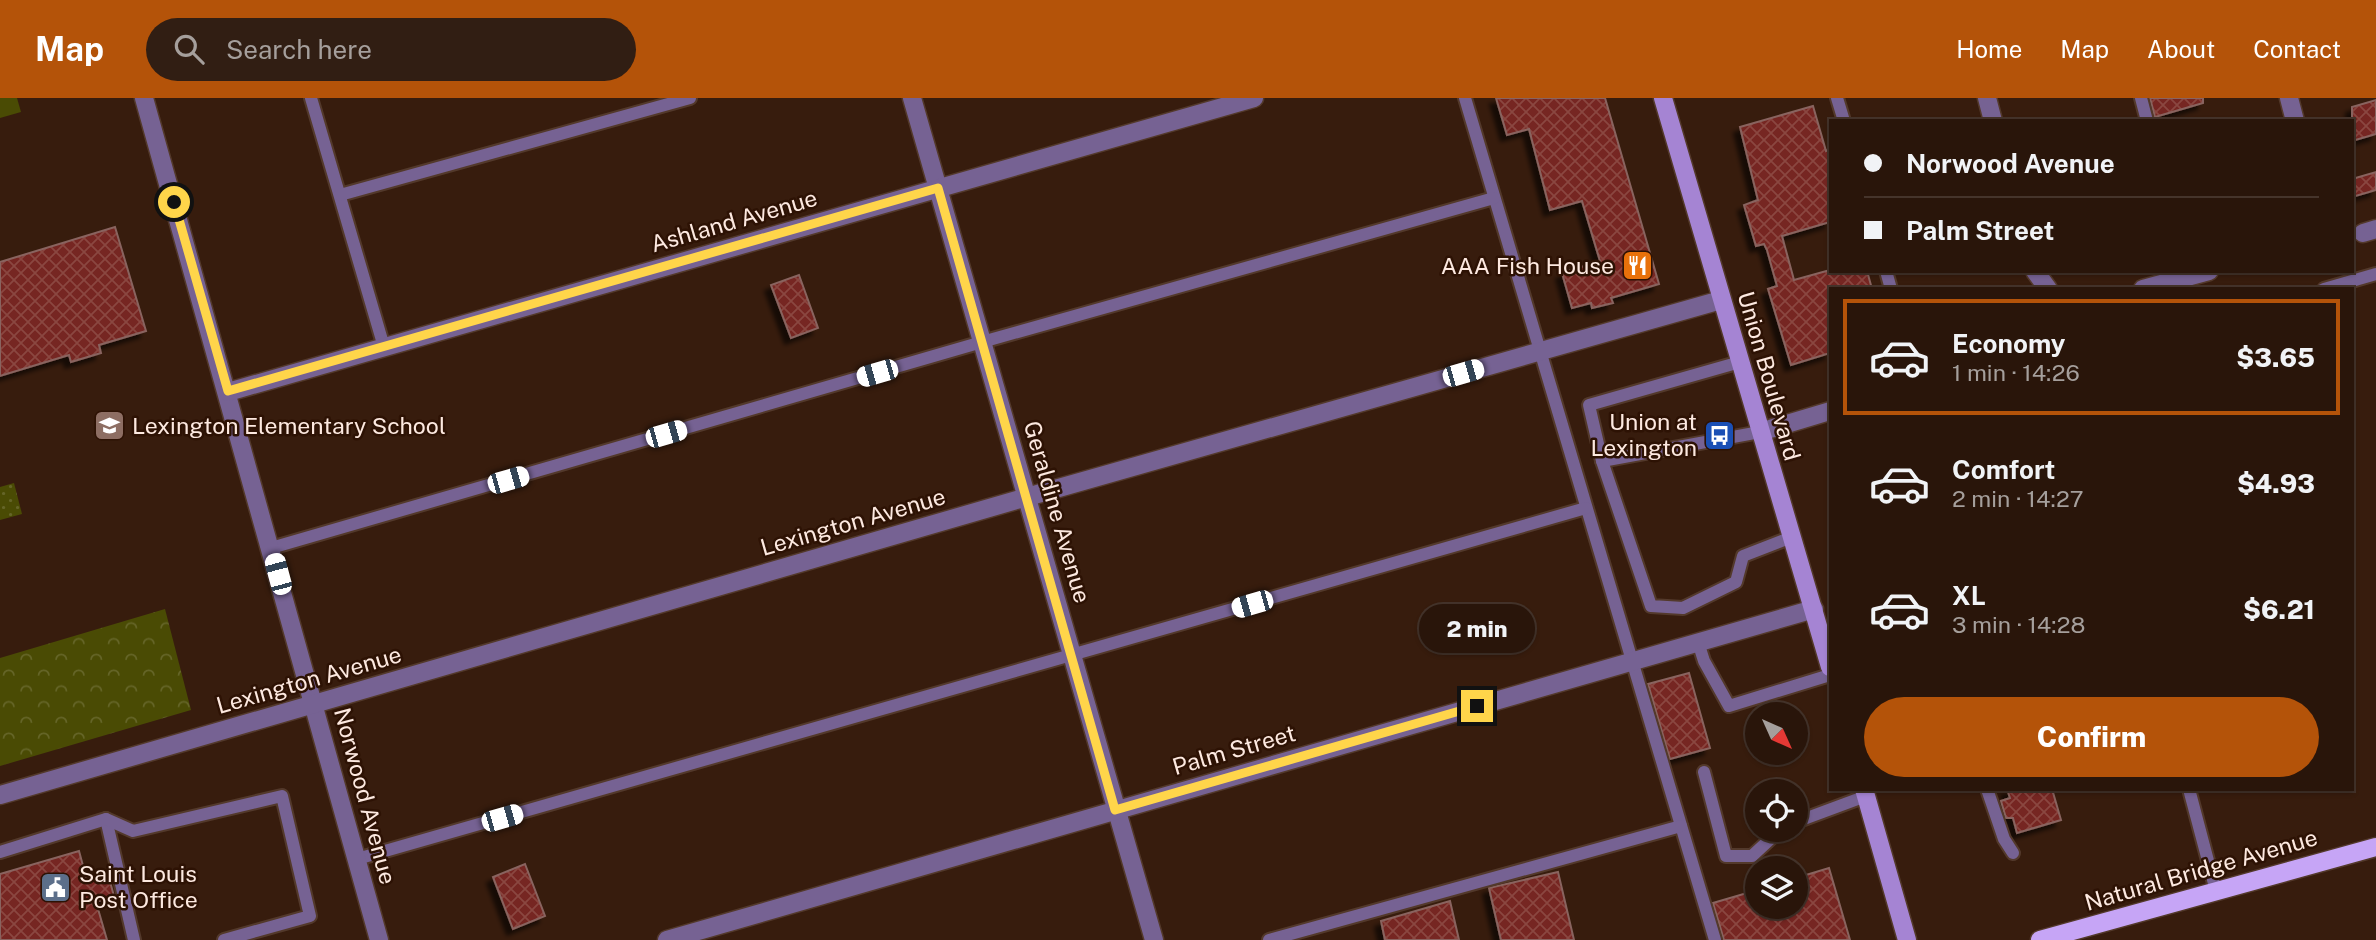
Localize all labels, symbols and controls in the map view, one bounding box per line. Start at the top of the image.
search box [146,18,636,81]
text: Map [35,30,104,68]
icon: search [170,30,208,68]
text: Search here [226,34,372,65]
text: Home [1956,35,2022,63]
text: Map [2060,35,2109,63]
text: About [2147,35,2215,63]
text: Contact [2253,35,2341,63]
text: Norwood Avenue [1906,148,2115,179]
street label: Ashland Avenue [647,184,820,257]
route start [158,186,190,218]
text: Palm Street [1906,215,2054,246]
restaurant icon: AAA Fish House [1620,249,1654,283]
place label: AAA Fish House [1441,252,1614,279]
street label: Union Boulevard [1732,288,1807,464]
icon: car [1868,326,1931,389]
text: Economy [1952,328,2065,359]
text: $3.65 [2236,342,2315,373]
car [854,357,901,389]
car [1440,357,1487,389]
text: 1 min · 14:26 [1952,359,2080,386]
place label: Union at Lexington [1591,408,1697,461]
school or university icon: Lexington Elementary School [92,409,126,443]
place label: Lexington Elementary School [132,412,446,439]
car [643,418,690,450]
street label: Geraldine Avenue [1019,418,1096,606]
bus stop icon: Union at Lexington [1703,418,1737,452]
icon: car [1868,452,1931,515]
text: Comfort [1952,454,2055,485]
car [485,464,532,496]
text: $4.93 [2237,468,2315,499]
street label: Lexington Avenue [757,482,948,561]
text: 2 min · 14:27 [1952,485,2084,512]
car [263,551,294,597]
icon: car [1868,578,1931,641]
text: XL [1952,580,1986,611]
car [1229,588,1276,620]
text: $6.21 [2243,594,2315,625]
callout: 2 min [1419,604,1535,654]
text: 3 min · 14:28 [1952,611,2085,638]
text: 2 min [1446,615,1508,642]
street label: Lexington Avenue [213,640,404,719]
route end [1461,690,1493,722]
button: Confirm [1864,697,2319,777]
north arrow [1745,702,1808,765]
map controls [1745,702,1808,919]
street label: Norwood Avenue [329,705,402,887]
street label: Palm Street [1169,719,1298,780]
button: locate [1745,779,1808,842]
car [479,802,526,834]
street label: Natural Bridge Avenue [2081,823,2320,916]
button: layers [1745,856,1808,919]
place label: Saint Louis Post Office [79,860,198,913]
public building icon: Saint Louis Post Office [39,870,73,904]

